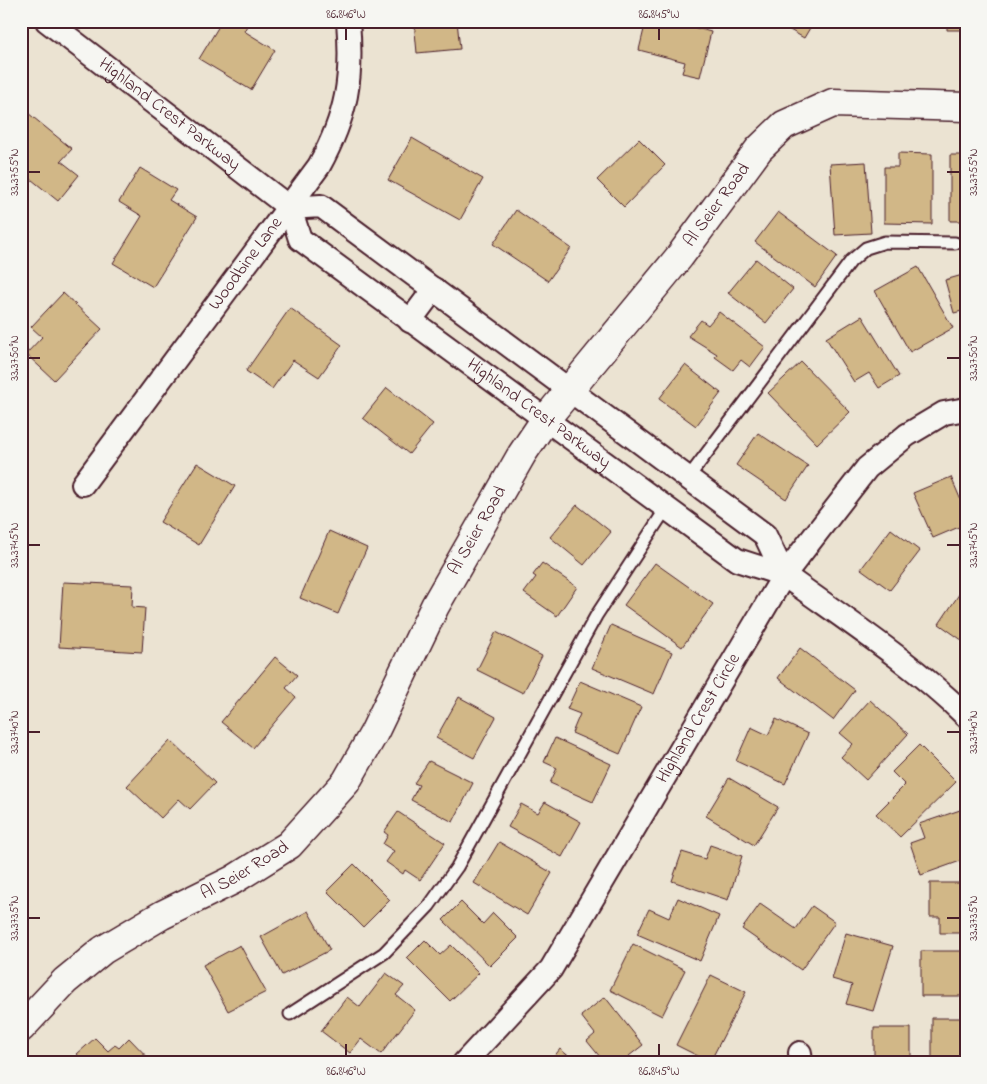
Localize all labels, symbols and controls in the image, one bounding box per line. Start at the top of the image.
text: 86.846°W [326,6,366,24]
text: 86.845°W [638,6,680,24]
street label: Highland Crest Parkway [92,52,246,178]
text: 33.3755°N [6,148,24,196]
text: 33.3755°N [965,148,983,196]
street label: Al Seier Road [678,158,757,253]
street label: Woodbine Lane [203,211,290,316]
text: 33.3750°N [6,335,24,381]
text: 33.3750°N [965,335,983,381]
street label: Highland Crest Parkway [461,352,616,476]
street label: Al Seier Road [442,482,514,580]
text: 33.3745°N [6,522,24,568]
text: 33.3745°N [965,522,983,568]
street label: Highland Crest Circle [650,648,748,789]
text: 33.3740°N [6,710,24,754]
text: 33.3740°N [965,710,983,754]
street label: Al Seier Road [196,835,294,907]
text: 33.3735°N [6,895,24,941]
text: 33.3735°N [965,895,983,941]
text: 86.846°W [326,1063,366,1081]
text: 86.845°W [638,1063,680,1081]

